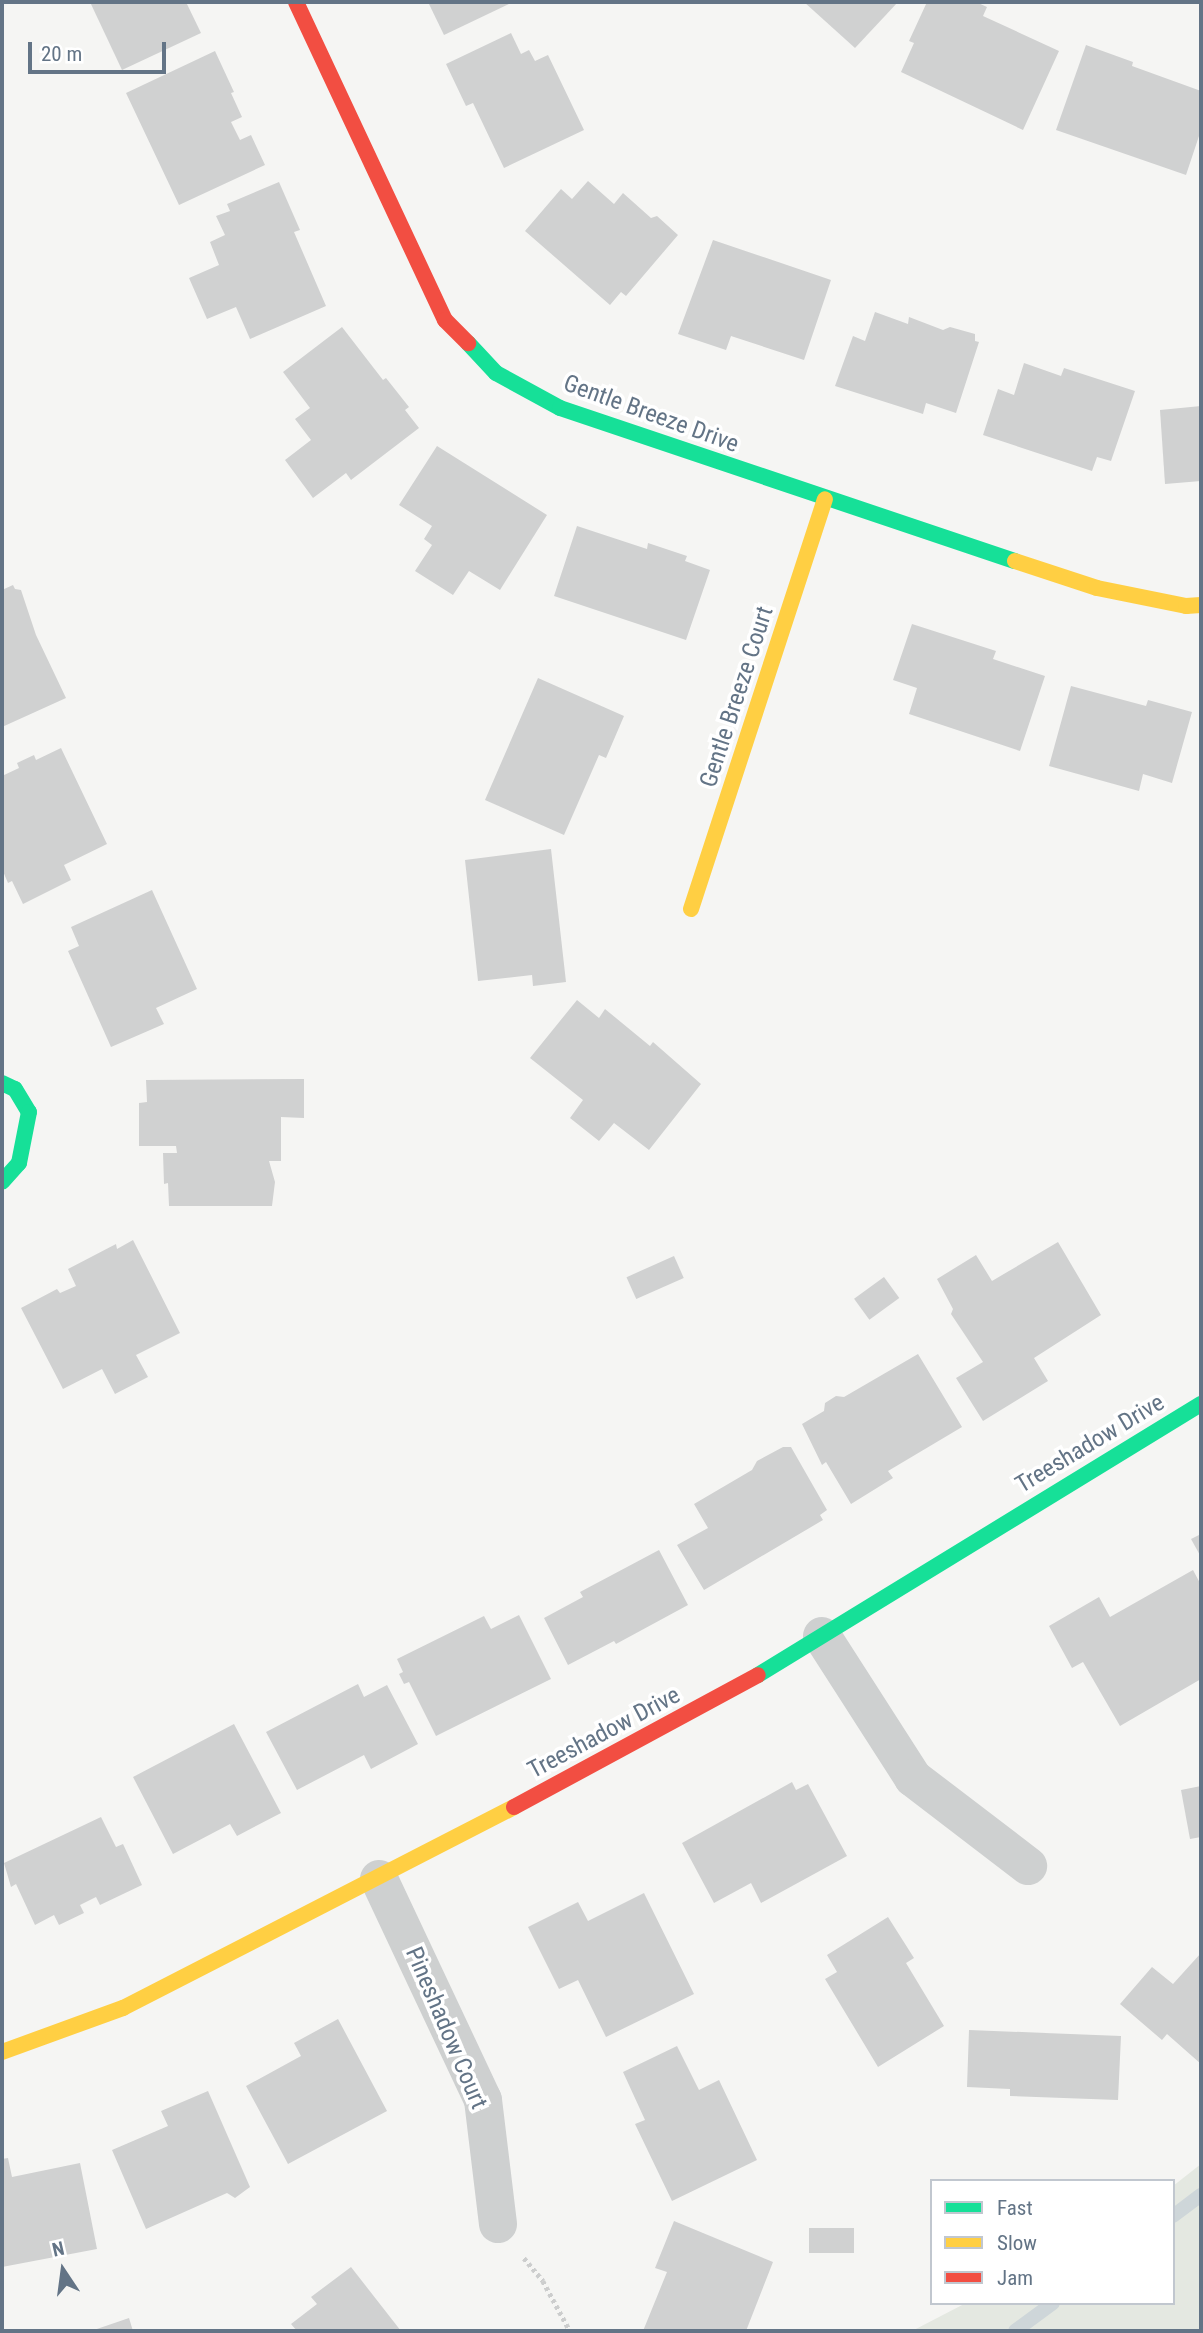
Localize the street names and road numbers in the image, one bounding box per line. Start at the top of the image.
street label: Gentle Breeze Drive [560,369,742,459]
street label: Gentle Breeze Court [694,603,780,791]
street label: Treeshadow Drive [1011,1388,1169,1500]
street label: Treeshadow Drive [523,1681,685,1785]
street label: Pineshadow Court [399,1943,493,2113]

